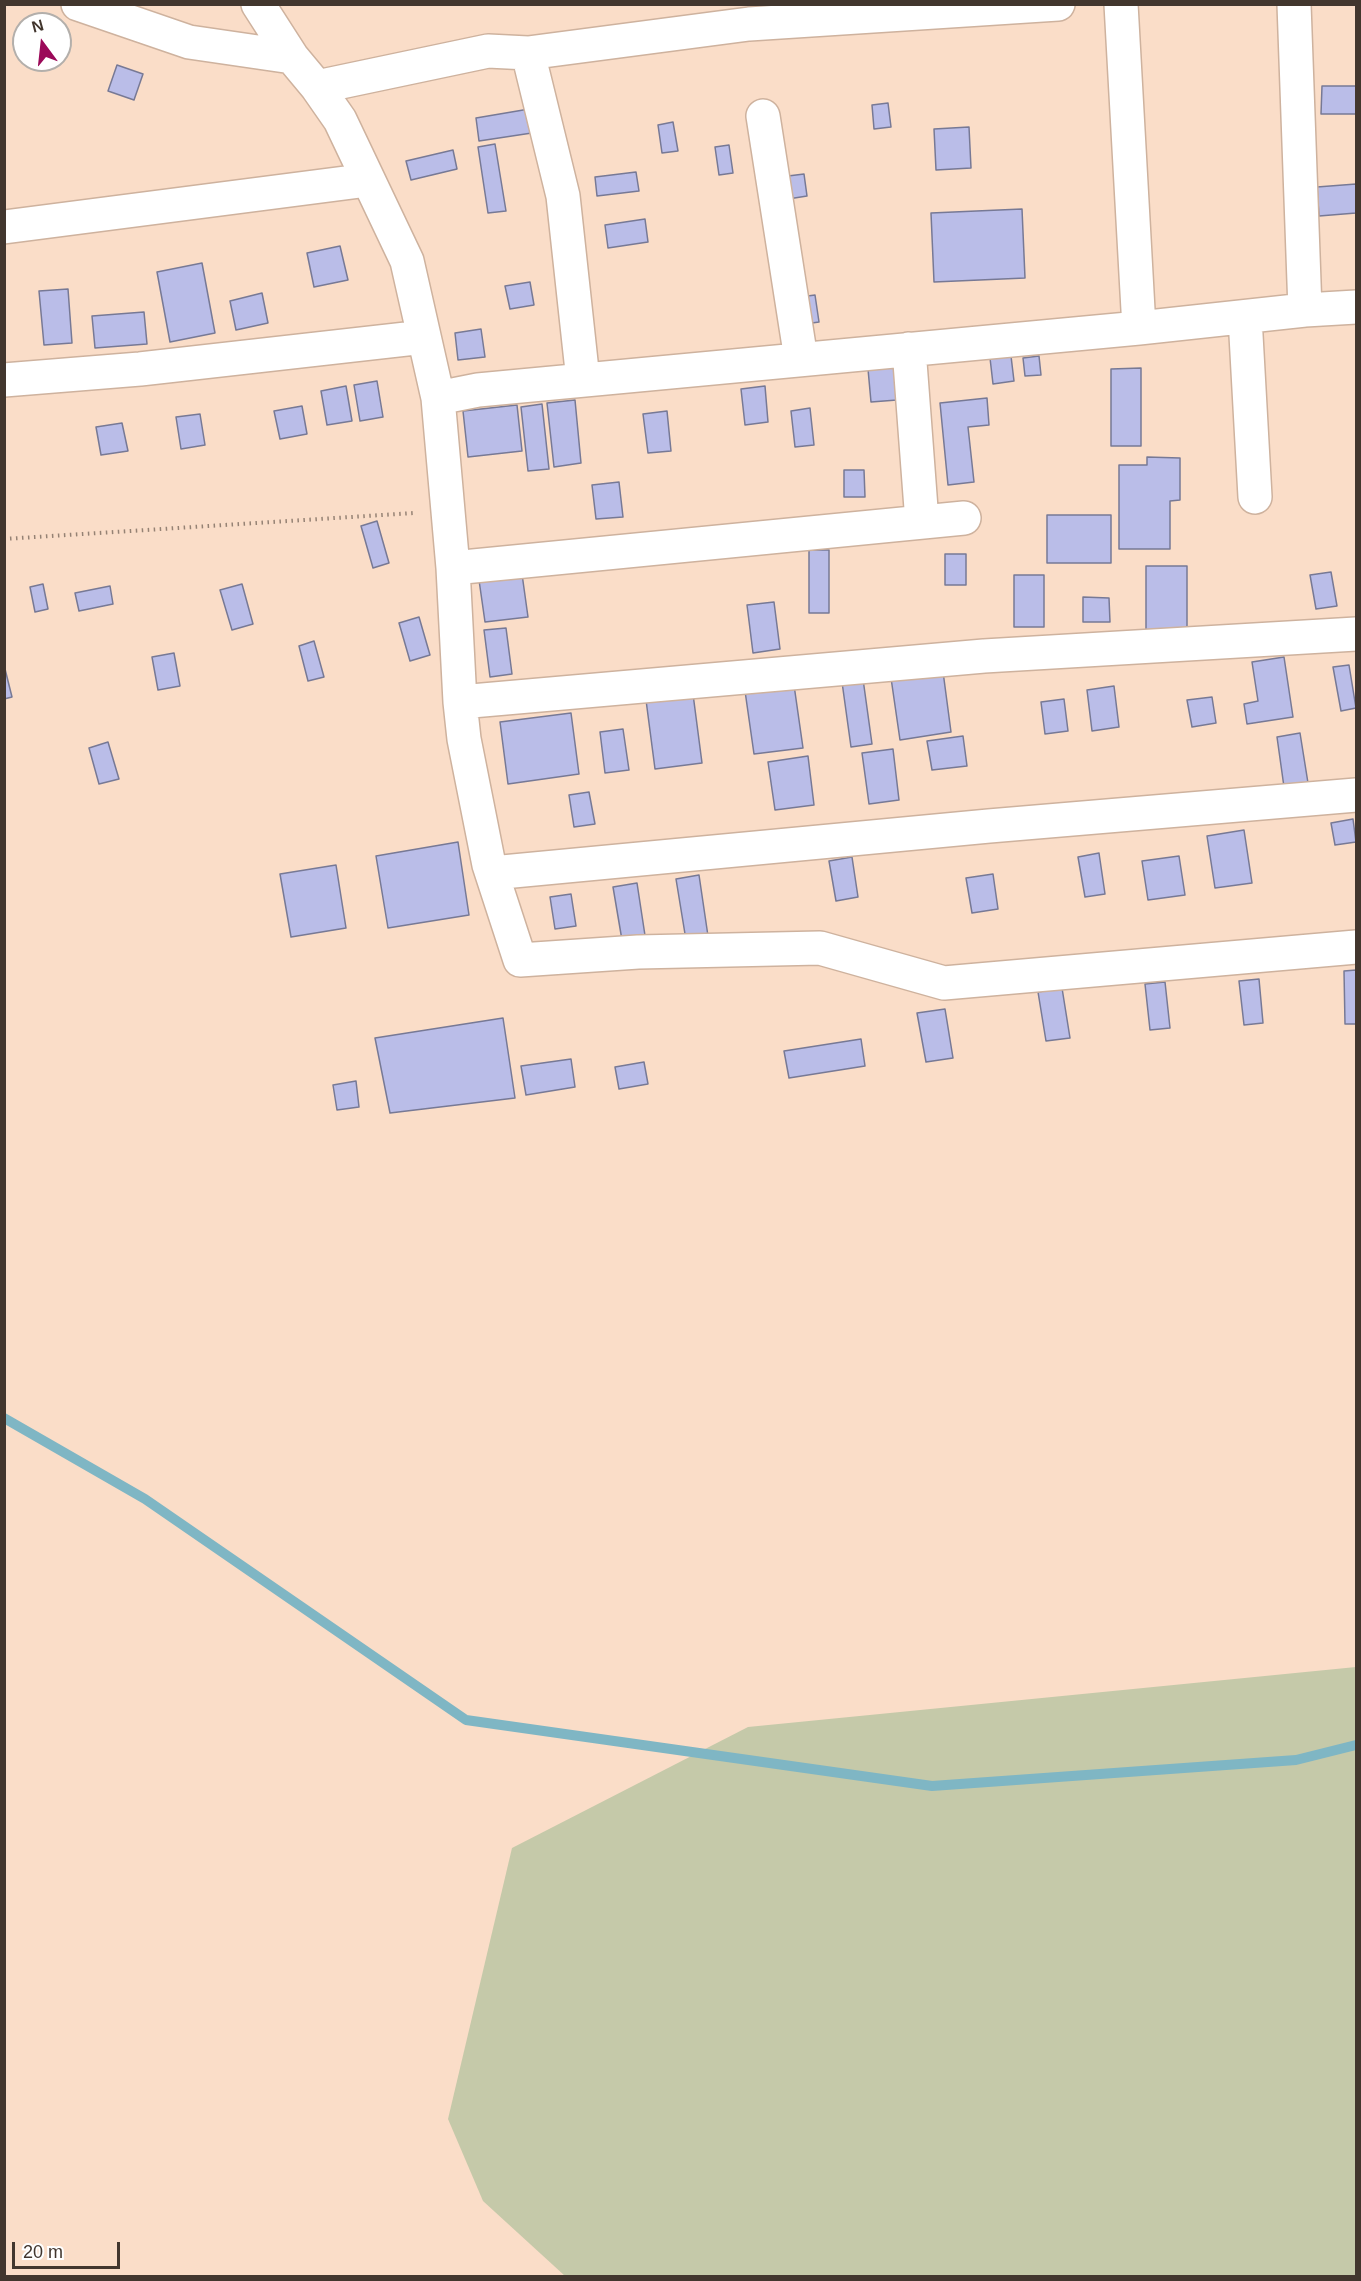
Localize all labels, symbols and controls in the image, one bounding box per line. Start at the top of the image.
north arrow [12,12,72,72]
text: N [30,16,46,36]
scale bar [15,2230,123,2268]
text: 20 m [23,2242,63,2262]

